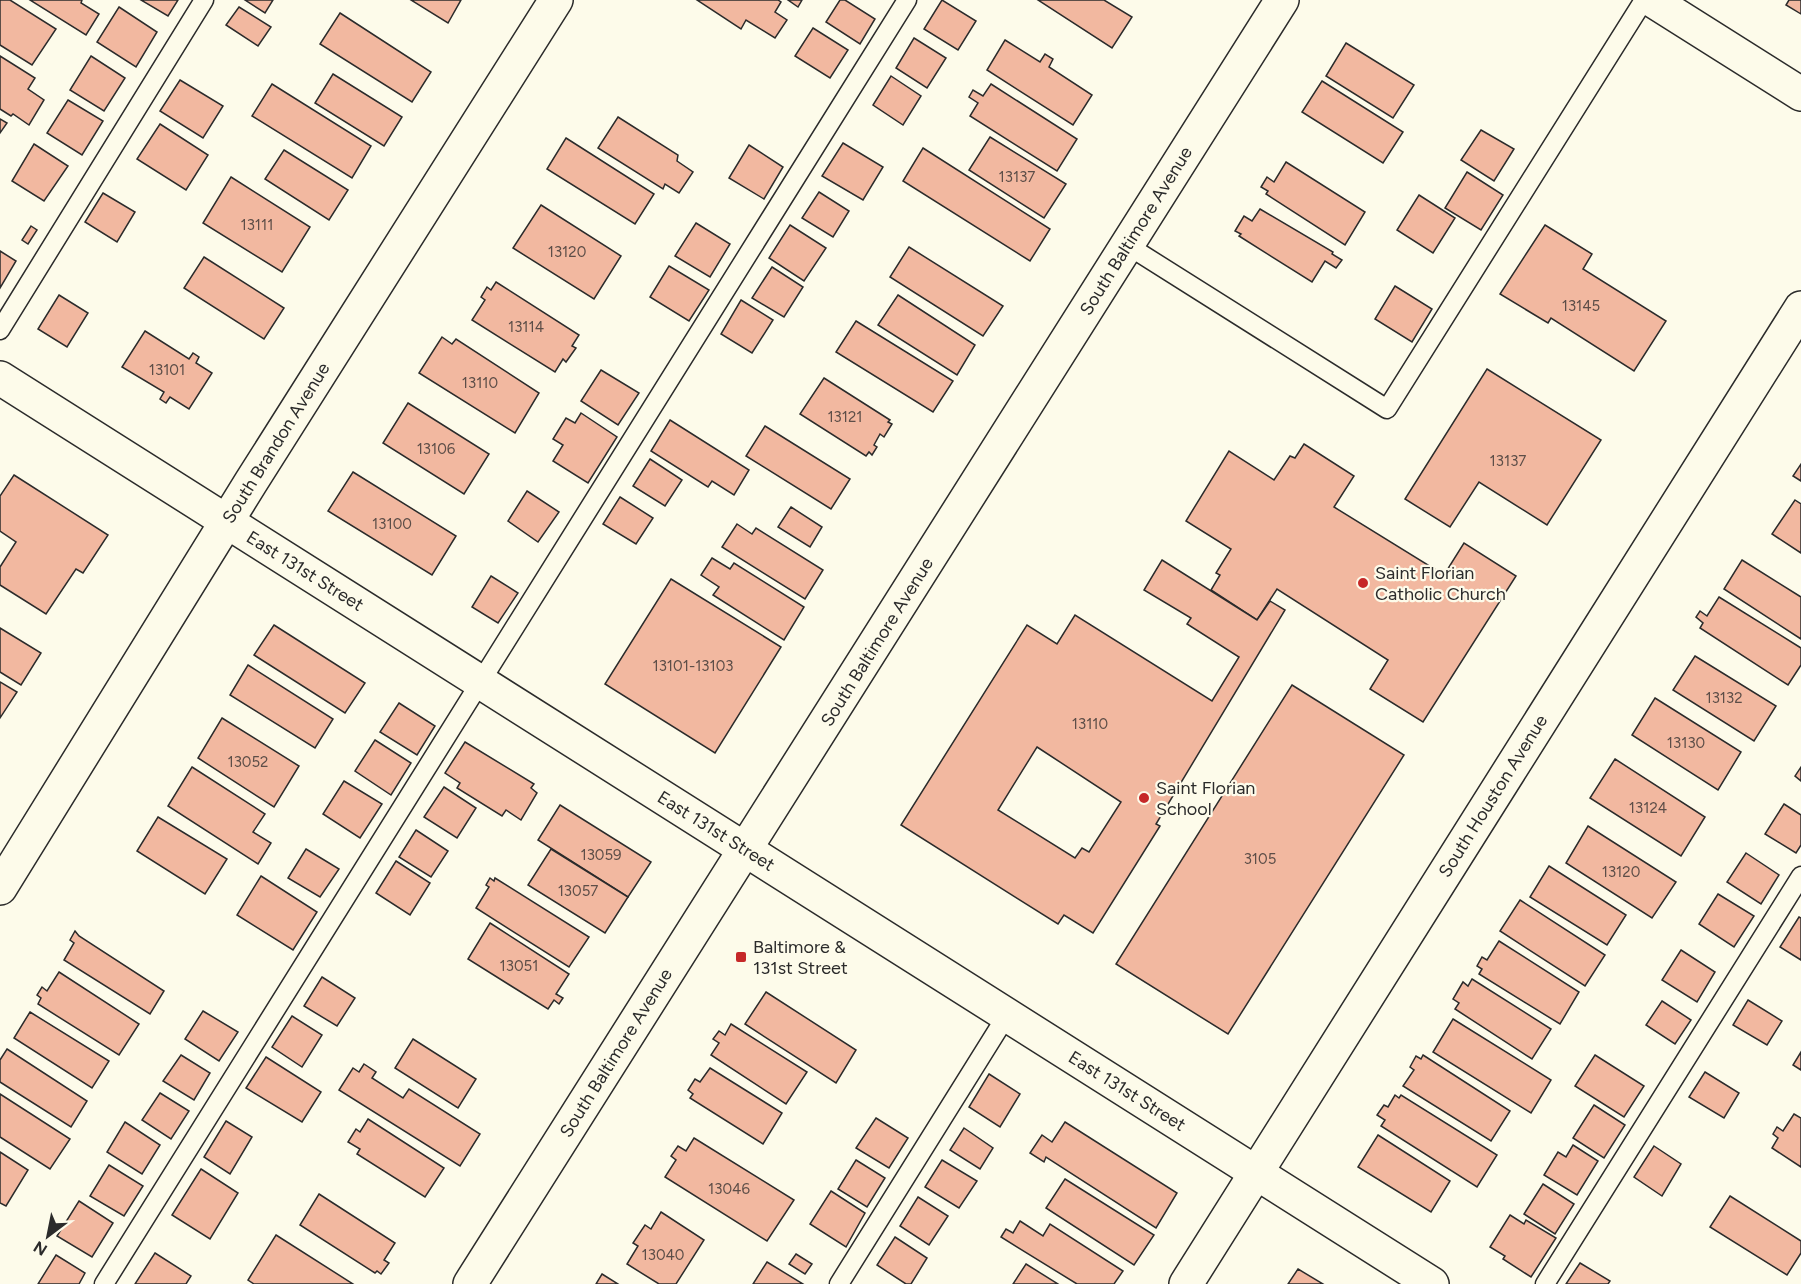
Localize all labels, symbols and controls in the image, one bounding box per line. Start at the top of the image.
street label: South Baltimore Avenue [1075,142,1197,319]
house number: 13137 [999,168,1035,186]
house number: 13111 [241,216,273,234]
house number: 13120 [548,243,586,261]
house number: 13145 [1562,297,1600,315]
house number: 13114 [508,318,544,336]
street label: South Brandon Avenue [218,358,335,527]
house number: 13101 [149,361,185,379]
house number: 13110 [462,374,498,392]
house number: 13121 [827,408,863,426]
house number: 13106 [417,440,456,458]
house number: 13137 [1490,452,1526,470]
house number: 13100 [372,515,412,533]
street label: East 131st Street [242,526,368,616]
street label: South Baltimore Avenue [816,553,938,730]
place label: Saint Florian Catholic Church [1375,562,1506,605]
marker: Saint Florian Catholic Church [1356,576,1370,590]
house number: 13101-13103 [653,657,733,675]
house number: 13132 [1705,689,1743,707]
street label: South Houston Avenue [1434,710,1552,881]
house number: 13110 [1072,715,1108,733]
house number: 13130 [1667,734,1705,752]
house number: 13052 [228,753,268,771]
place label: Saint Florian School [1156,777,1255,820]
street label: East 131st Street [653,786,779,876]
marker: Saint Florian School [1137,791,1151,805]
house number: 13124 [1629,799,1667,817]
house number: 13059 [580,846,622,864]
house number: 3105 [1244,850,1276,868]
house number: 13120 [1602,863,1640,881]
house number: 13057 [558,882,598,900]
place label: Baltimore & 131st Street [753,936,848,979]
marker: Baltimore & 131st Street [734,950,748,964]
house number: 13051 [500,957,538,975]
street label: South Baltimore Avenue [555,964,677,1141]
street label: East 131st Street [1064,1046,1190,1136]
house number: 13046 [708,1180,750,1198]
north arrow [18,1206,78,1266]
text: N [30,1237,51,1260]
house number: 13040 [642,1246,684,1264]

